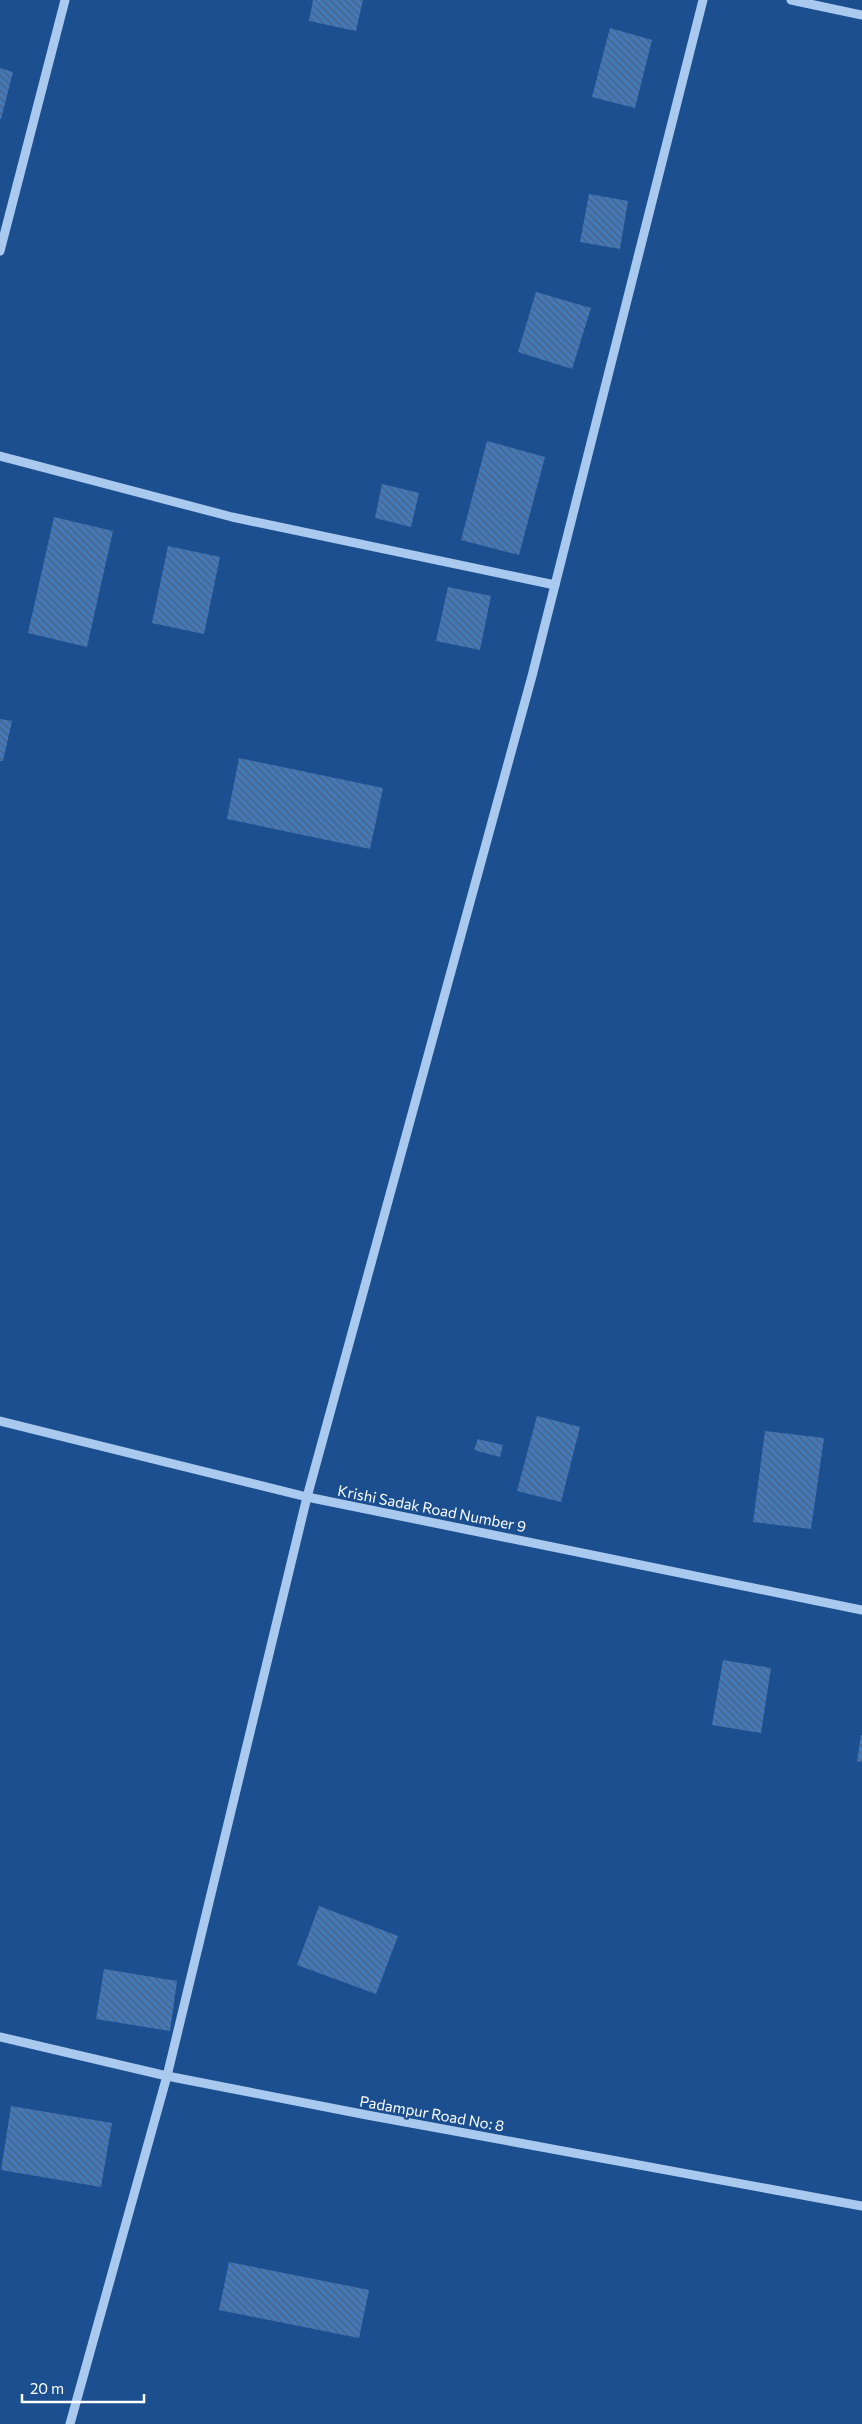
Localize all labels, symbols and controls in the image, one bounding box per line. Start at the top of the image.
street label: Krishi Sadak Road Number 9 [336,1481,528,1535]
street label: Padampur Road No: 8 [358,2091,506,2135]
scale bar [22,2372,145,2404]
text: 20 m [30,2379,64,2397]

